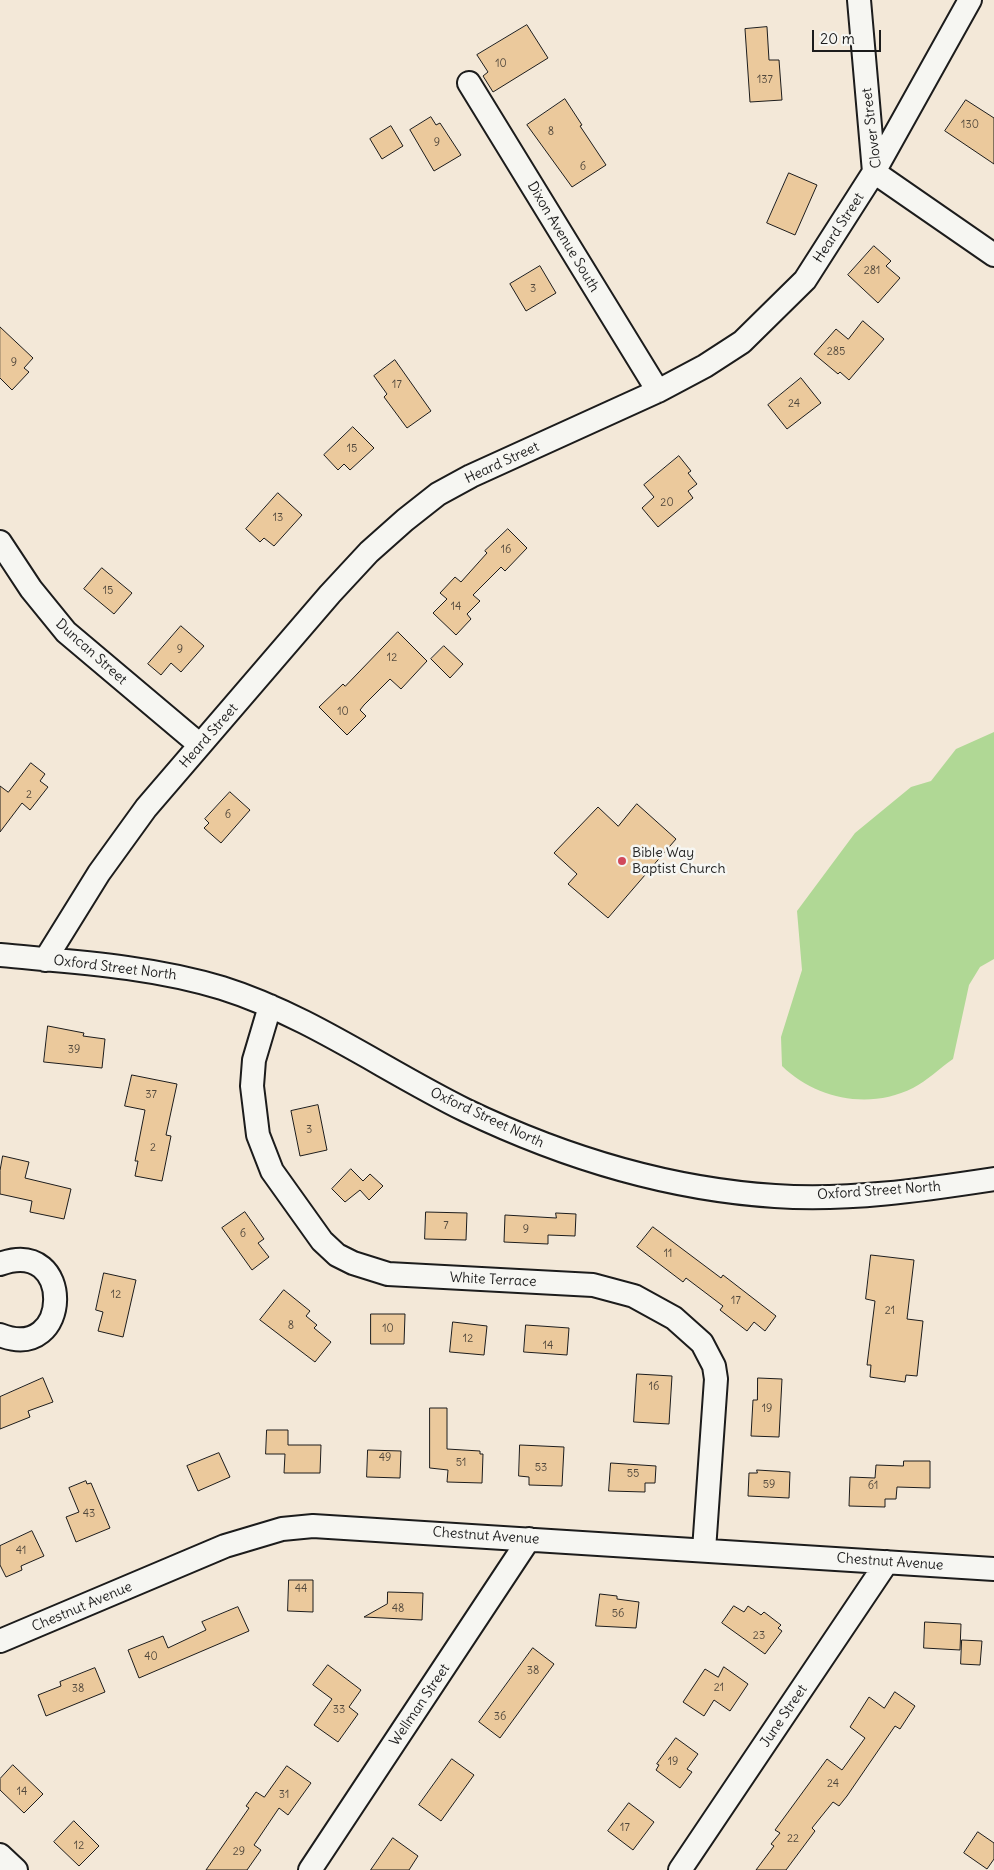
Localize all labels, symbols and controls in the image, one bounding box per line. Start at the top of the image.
scale bar [814,20,883,52]
text: 20 m [820,29,855,48]
house number: 10 [495,57,507,71]
house number: 137 [757,73,773,87]
street label: Clover Street [859,87,885,169]
house number: 130 [961,118,979,132]
house number: 8 [548,125,554,139]
house number: 9 [434,136,440,150]
house number: 6 [580,160,586,174]
street label: Dixon Avenue South [523,179,603,295]
street label: Heard Street [810,190,868,266]
house number: 281 [864,264,880,278]
house number: 3 [530,282,536,296]
house number: 285 [827,345,845,359]
house number: 9 [11,356,17,370]
house number: 17 [392,378,402,392]
house number: 24 [788,397,800,411]
street label: Heard Street [462,438,542,488]
house number: 15 [347,442,357,456]
house number: 20 [660,496,674,510]
house number: 13 [273,511,283,525]
house number: 16 [501,543,511,557]
house number: 15 [103,584,113,598]
house number: 14 [451,600,461,614]
street label: Duncan Street [52,616,130,688]
house number: 9 [177,643,183,657]
house number: 12 [387,651,397,665]
street label: Heard Street [176,700,242,772]
house number: 10 [337,705,349,719]
house number: 2 [26,788,32,802]
house number: 6 [225,808,231,822]
place label: Bible Way Baptist Church [632,845,726,878]
marker: Bible Way Baptist Church [616,855,628,867]
street label: Oxford Street North [53,952,177,984]
house number: 39 [68,1043,80,1057]
street label: Oxford Street North [427,1084,547,1152]
house number: 37 [145,1088,157,1102]
house number: 3 [306,1123,312,1137]
house number: 2 [150,1141,156,1155]
street label: Oxford Street North [817,1178,941,1204]
house number: 7 [443,1219,449,1233]
house number: 9 [523,1223,529,1237]
house number: 6 [240,1227,246,1241]
house number: 11 [664,1247,672,1261]
street label: White Terrace [449,1269,537,1291]
house number: 12 [111,1288,121,1302]
house number: 17 [731,1294,741,1308]
house number: 21 [885,1304,895,1318]
house number: 8 [288,1319,294,1333]
house number: 10 [382,1322,394,1336]
house number: 12 [463,1332,473,1346]
house number: 14 [543,1339,553,1353]
house number: 16 [649,1380,659,1394]
house number: 19 [762,1402,772,1416]
house number: 49 [379,1451,391,1465]
house number: 51 [456,1456,466,1470]
house number: 53 [535,1461,547,1475]
house number: 55 [627,1467,639,1481]
house number: 59 [763,1478,775,1492]
house number: 61 [868,1479,878,1493]
house number: 43 [83,1507,95,1521]
street label: Chestnut Avenue [432,1524,540,1548]
house number: 41 [16,1544,26,1558]
street label: Chestnut Avenue [836,1550,944,1574]
street label: Chestnut Avenue [29,1578,135,1636]
house number: 44 [295,1582,307,1596]
house number: 48 [392,1602,404,1616]
house number: 56 [612,1607,624,1621]
house number: 23 [753,1629,765,1643]
house number: 40 [144,1650,158,1664]
street label: Wellman Street [386,1661,454,1749]
house number: 38 [527,1664,539,1678]
house number: 21 [714,1681,724,1695]
house number: 38 [72,1682,84,1696]
street label: June Street [757,1682,811,1750]
house number: 33 [333,1703,345,1717]
house number: 36 [494,1710,506,1724]
house number: 19 [668,1755,678,1769]
house number: 24 [827,1777,839,1791]
house number: 14 [17,1785,27,1799]
house number: 31 [279,1788,289,1802]
house number: 17 [620,1821,630,1835]
house number: 22 [787,1832,799,1846]
house number: 12 [74,1839,84,1853]
house number: 29 [233,1845,245,1859]

